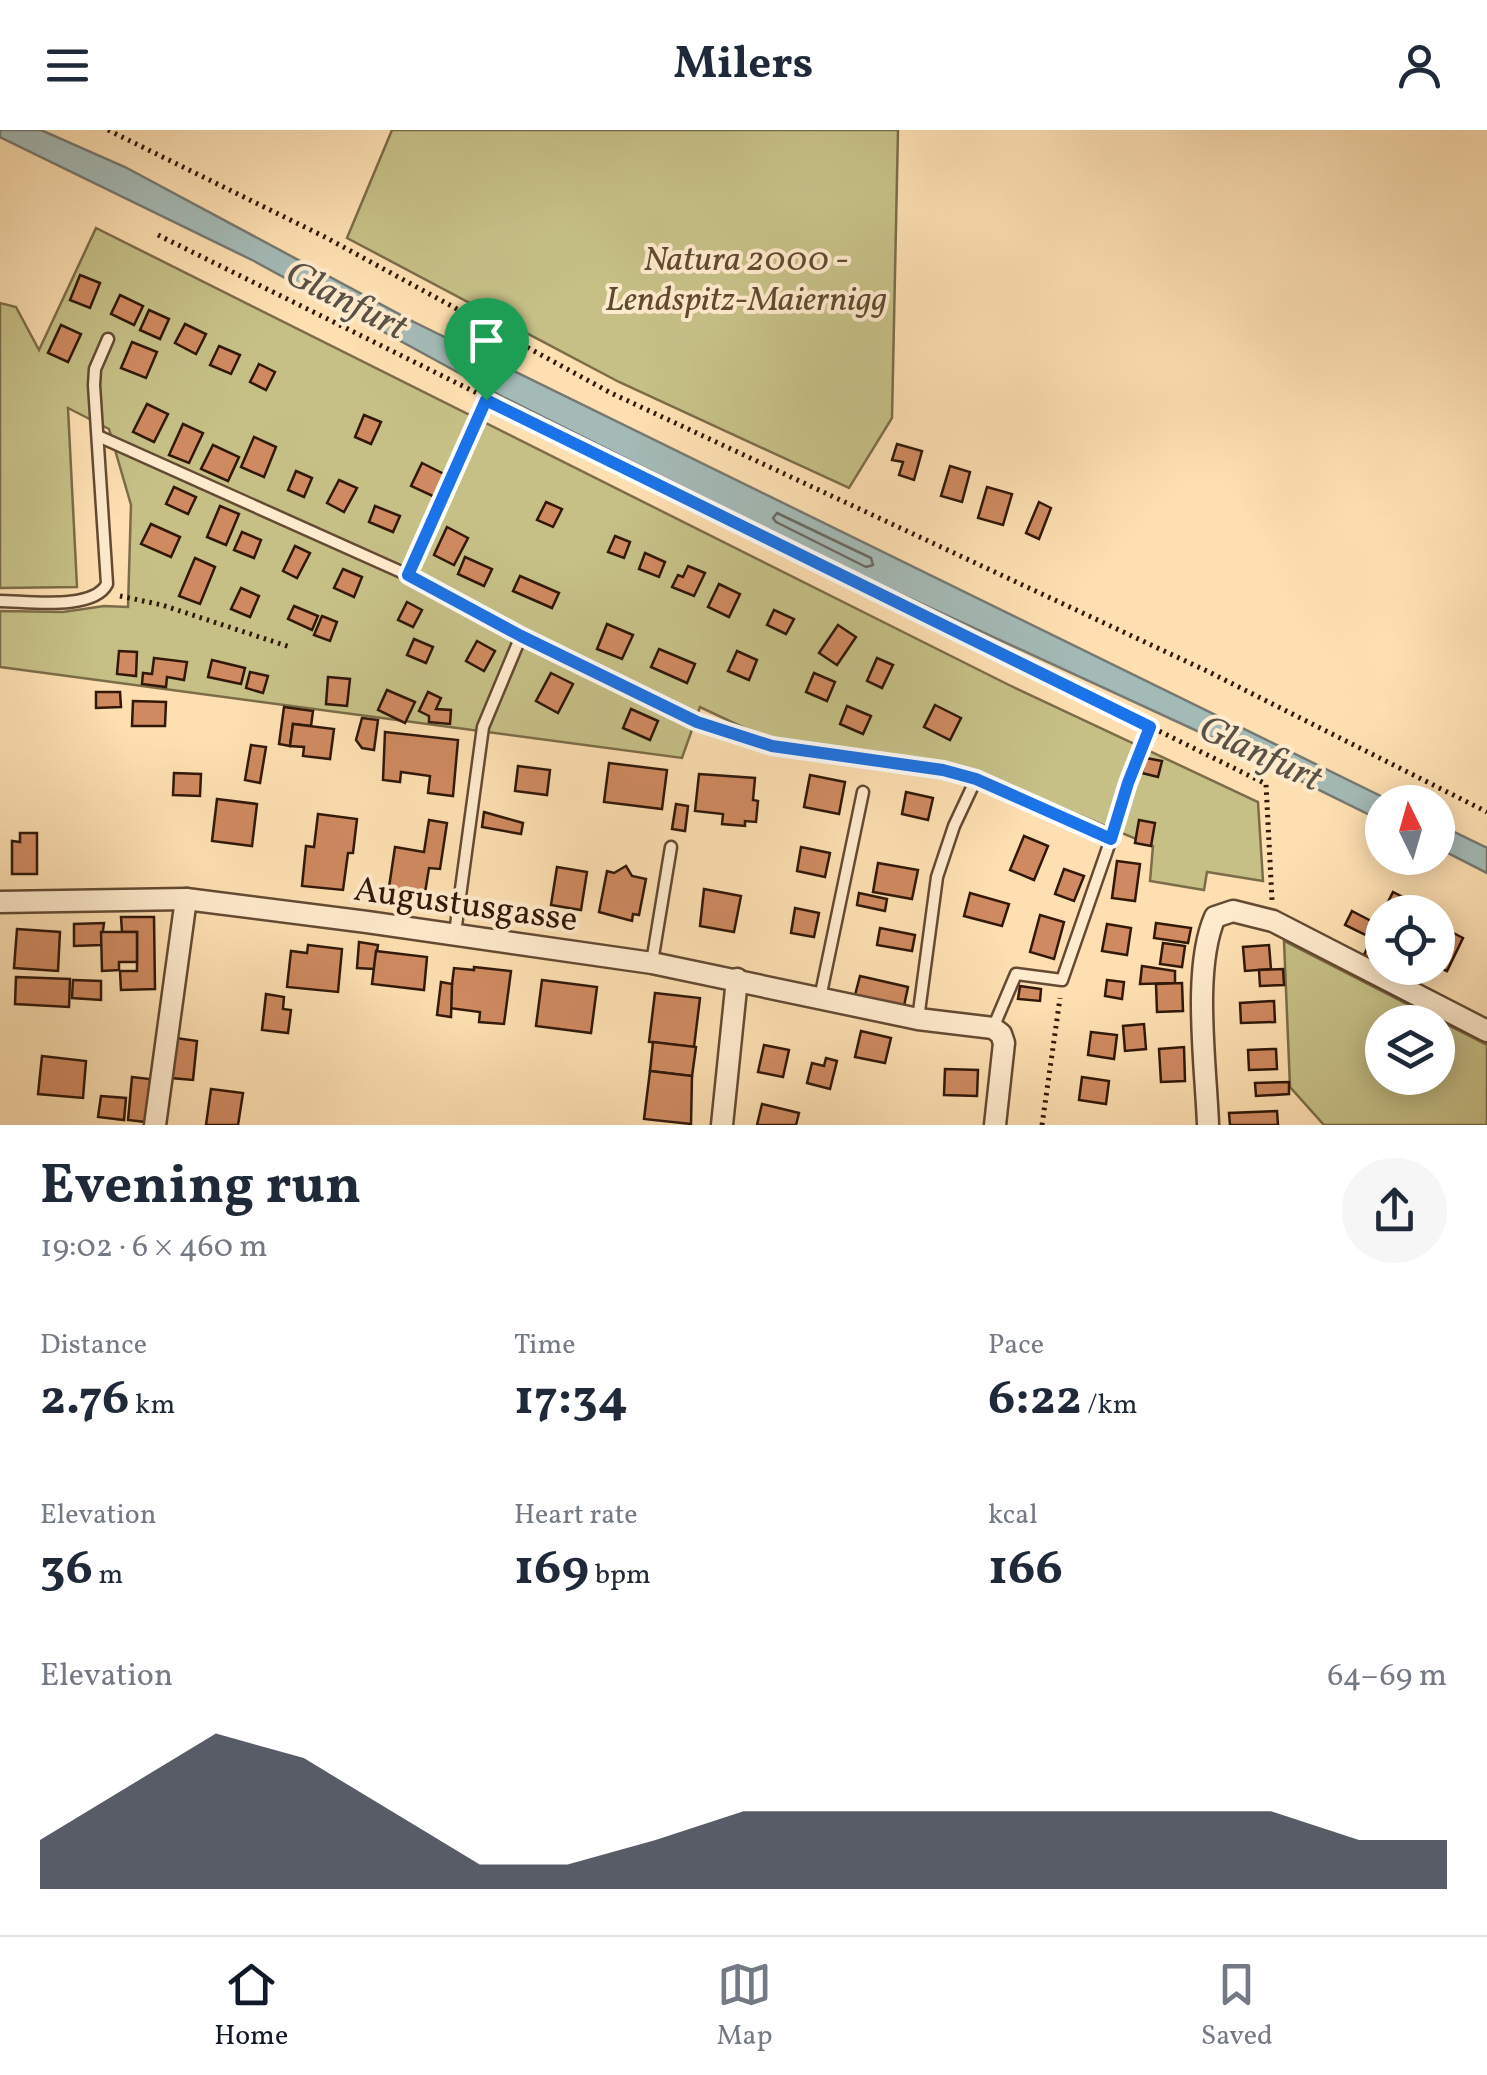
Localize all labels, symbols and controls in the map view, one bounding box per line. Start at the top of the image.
text: Milers [674,34,813,97]
icon: menu [40,38,95,93]
icon: person [1392,38,1447,93]
park label: Natura 2000 - Lendspitz-Maiernigg [605,237,887,325]
water label: Glanfurt [275,249,416,356]
pin [444,298,529,401]
icon: arrive [459,313,514,368]
water label: Glanfurt [1189,704,1331,807]
north arrow [1365,785,1455,875]
map controls [1365,785,1455,1095]
street label: Augustusgasse [351,867,580,945]
button: locate [1365,895,1455,985]
button: layers [1365,1005,1455,1095]
text: Evening run [40,1150,361,1226]
button: share [1342,1158,1447,1263]
text: 19:02 · 6 × 460 m [40,1226,268,1270]
text: Distance [40,1326,147,1365]
text: Time [514,1326,575,1365]
text: Pace [988,1326,1044,1365]
text: 2.76 [40,1365,130,1435]
text: 17:34 [514,1365,628,1435]
text: 6:22 [988,1365,1082,1435]
text: km [130,1386,175,1425]
text: /km [1082,1386,1138,1425]
text: Elevation [40,1496,156,1535]
text: Heart rate [514,1496,638,1535]
text: kcal [988,1496,1038,1535]
text: 36 [40,1535,93,1605]
text: 169 [514,1535,589,1605]
text: 166 [988,1535,1063,1605]
text: m [93,1556,123,1595]
text: bpm [589,1556,651,1595]
text: Elevation [40,1655,173,1699]
text: 64–69 m [1327,1655,1447,1699]
tab: Home [214,1957,288,2056]
tab: Map [716,1957,772,2056]
tab: Saved [1201,1957,1273,2056]

